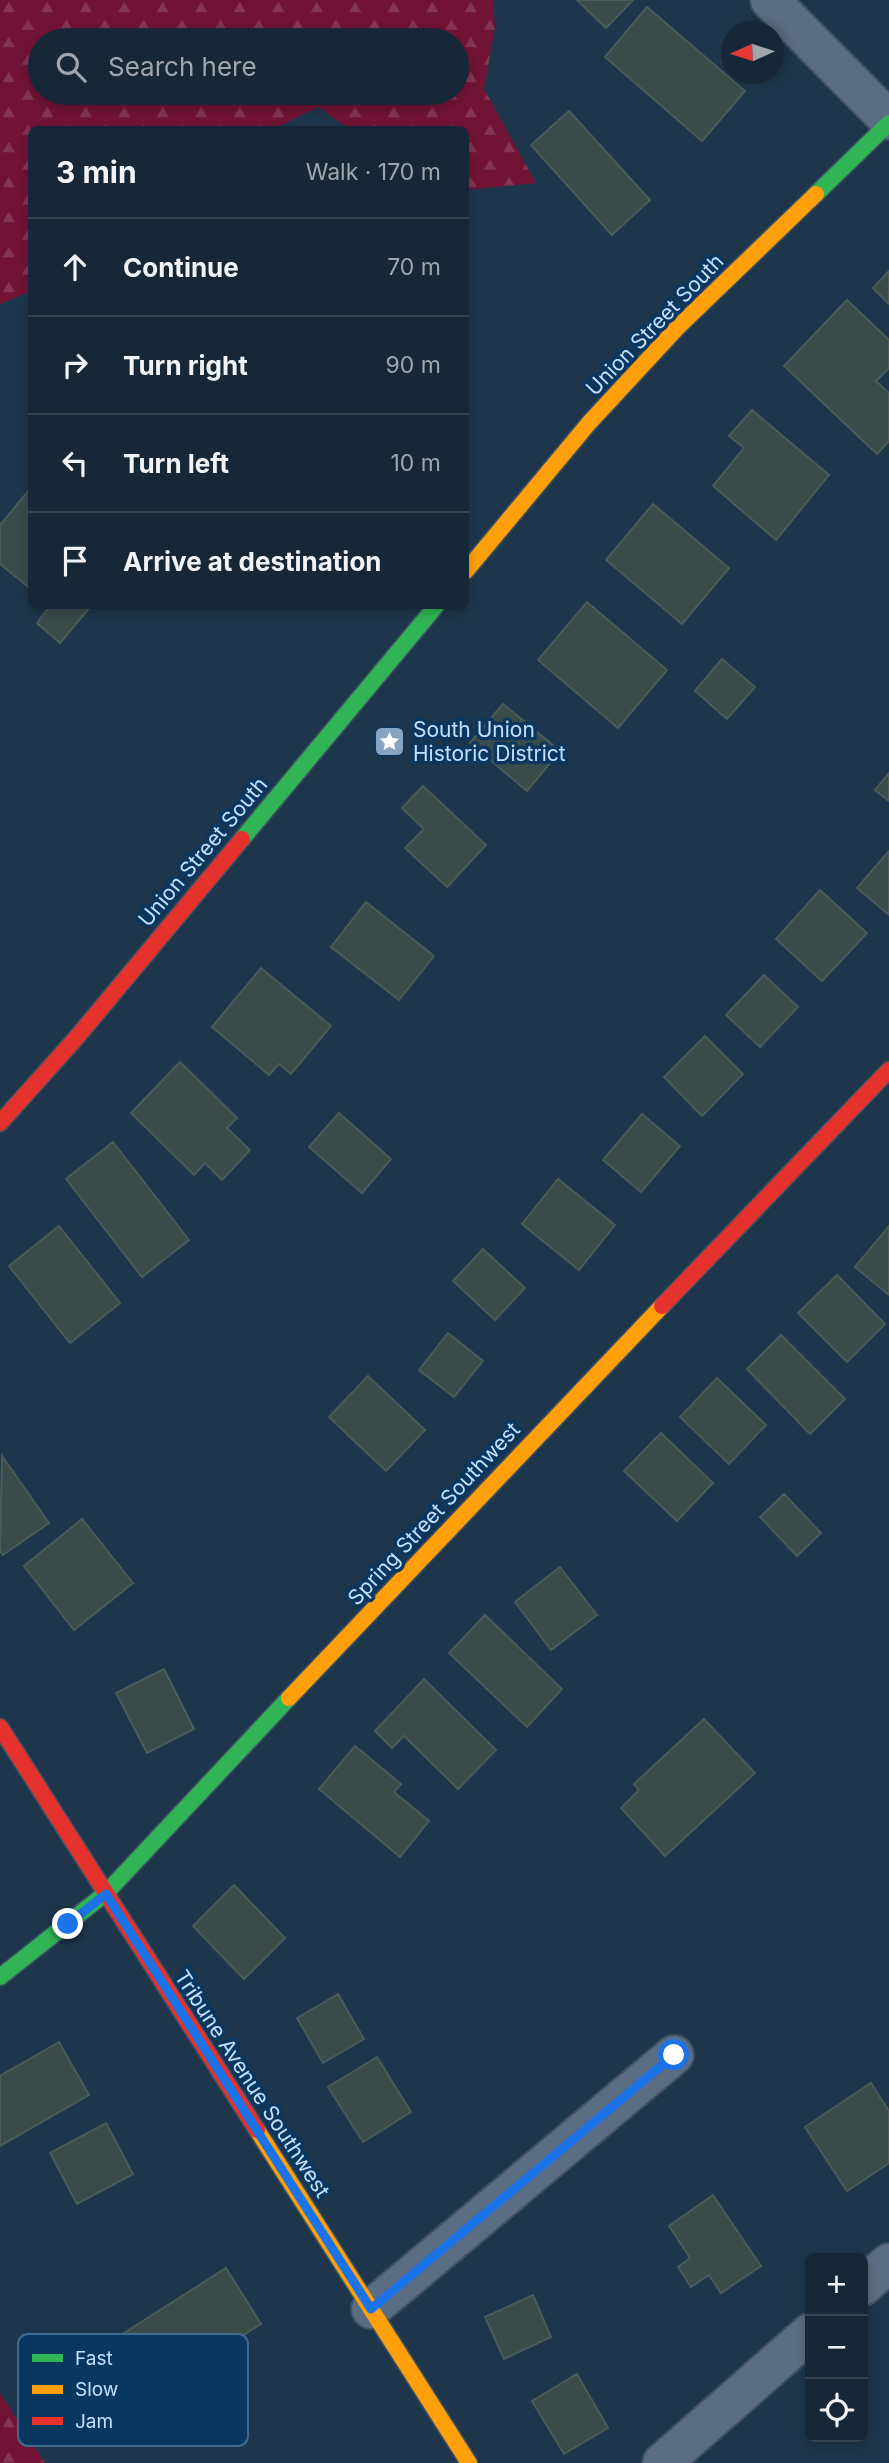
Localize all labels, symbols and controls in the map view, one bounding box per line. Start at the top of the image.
north arrow [721,21,784,84]
search box [28,28,469,105]
icon: search [52,48,90,86]
text: Search here [108,51,257,82]
text: 3 min [56,154,137,190]
text: Walk · 170 m [306,158,441,186]
icon: ahead [56,248,94,286]
street label: Union Street South [581,249,729,401]
text: Continue [123,252,239,283]
text: 70 m [387,253,441,281]
icon: right [56,346,94,384]
text: Turn right [123,350,248,381]
text: 90 m [386,351,441,379]
icon: left [56,444,94,482]
text: Turn left [123,448,229,479]
text: 10 m [391,449,441,477]
icon: arrive [56,542,94,580]
text: Arrive at destination [123,546,382,577]
place label: South Union Historic District [413,717,566,766]
place icon: South Union Historic District [373,725,407,759]
street label: Union Street South [133,772,272,931]
street label: Spring Street Southwest [342,1417,525,1610]
route end [52,1908,83,1939]
street label: Tribune Avenue Southwest [170,1965,335,2202]
route start [658,2039,689,2070]
map controls [805,2253,868,2442]
button: + [805,2253,868,2316]
button: − [805,2316,868,2379]
legend [18,2334,248,2446]
text: Fast [75,2347,113,2370]
text: Slow [75,2378,118,2401]
button: locate [805,2379,868,2442]
text: Jam [75,2410,113,2433]

